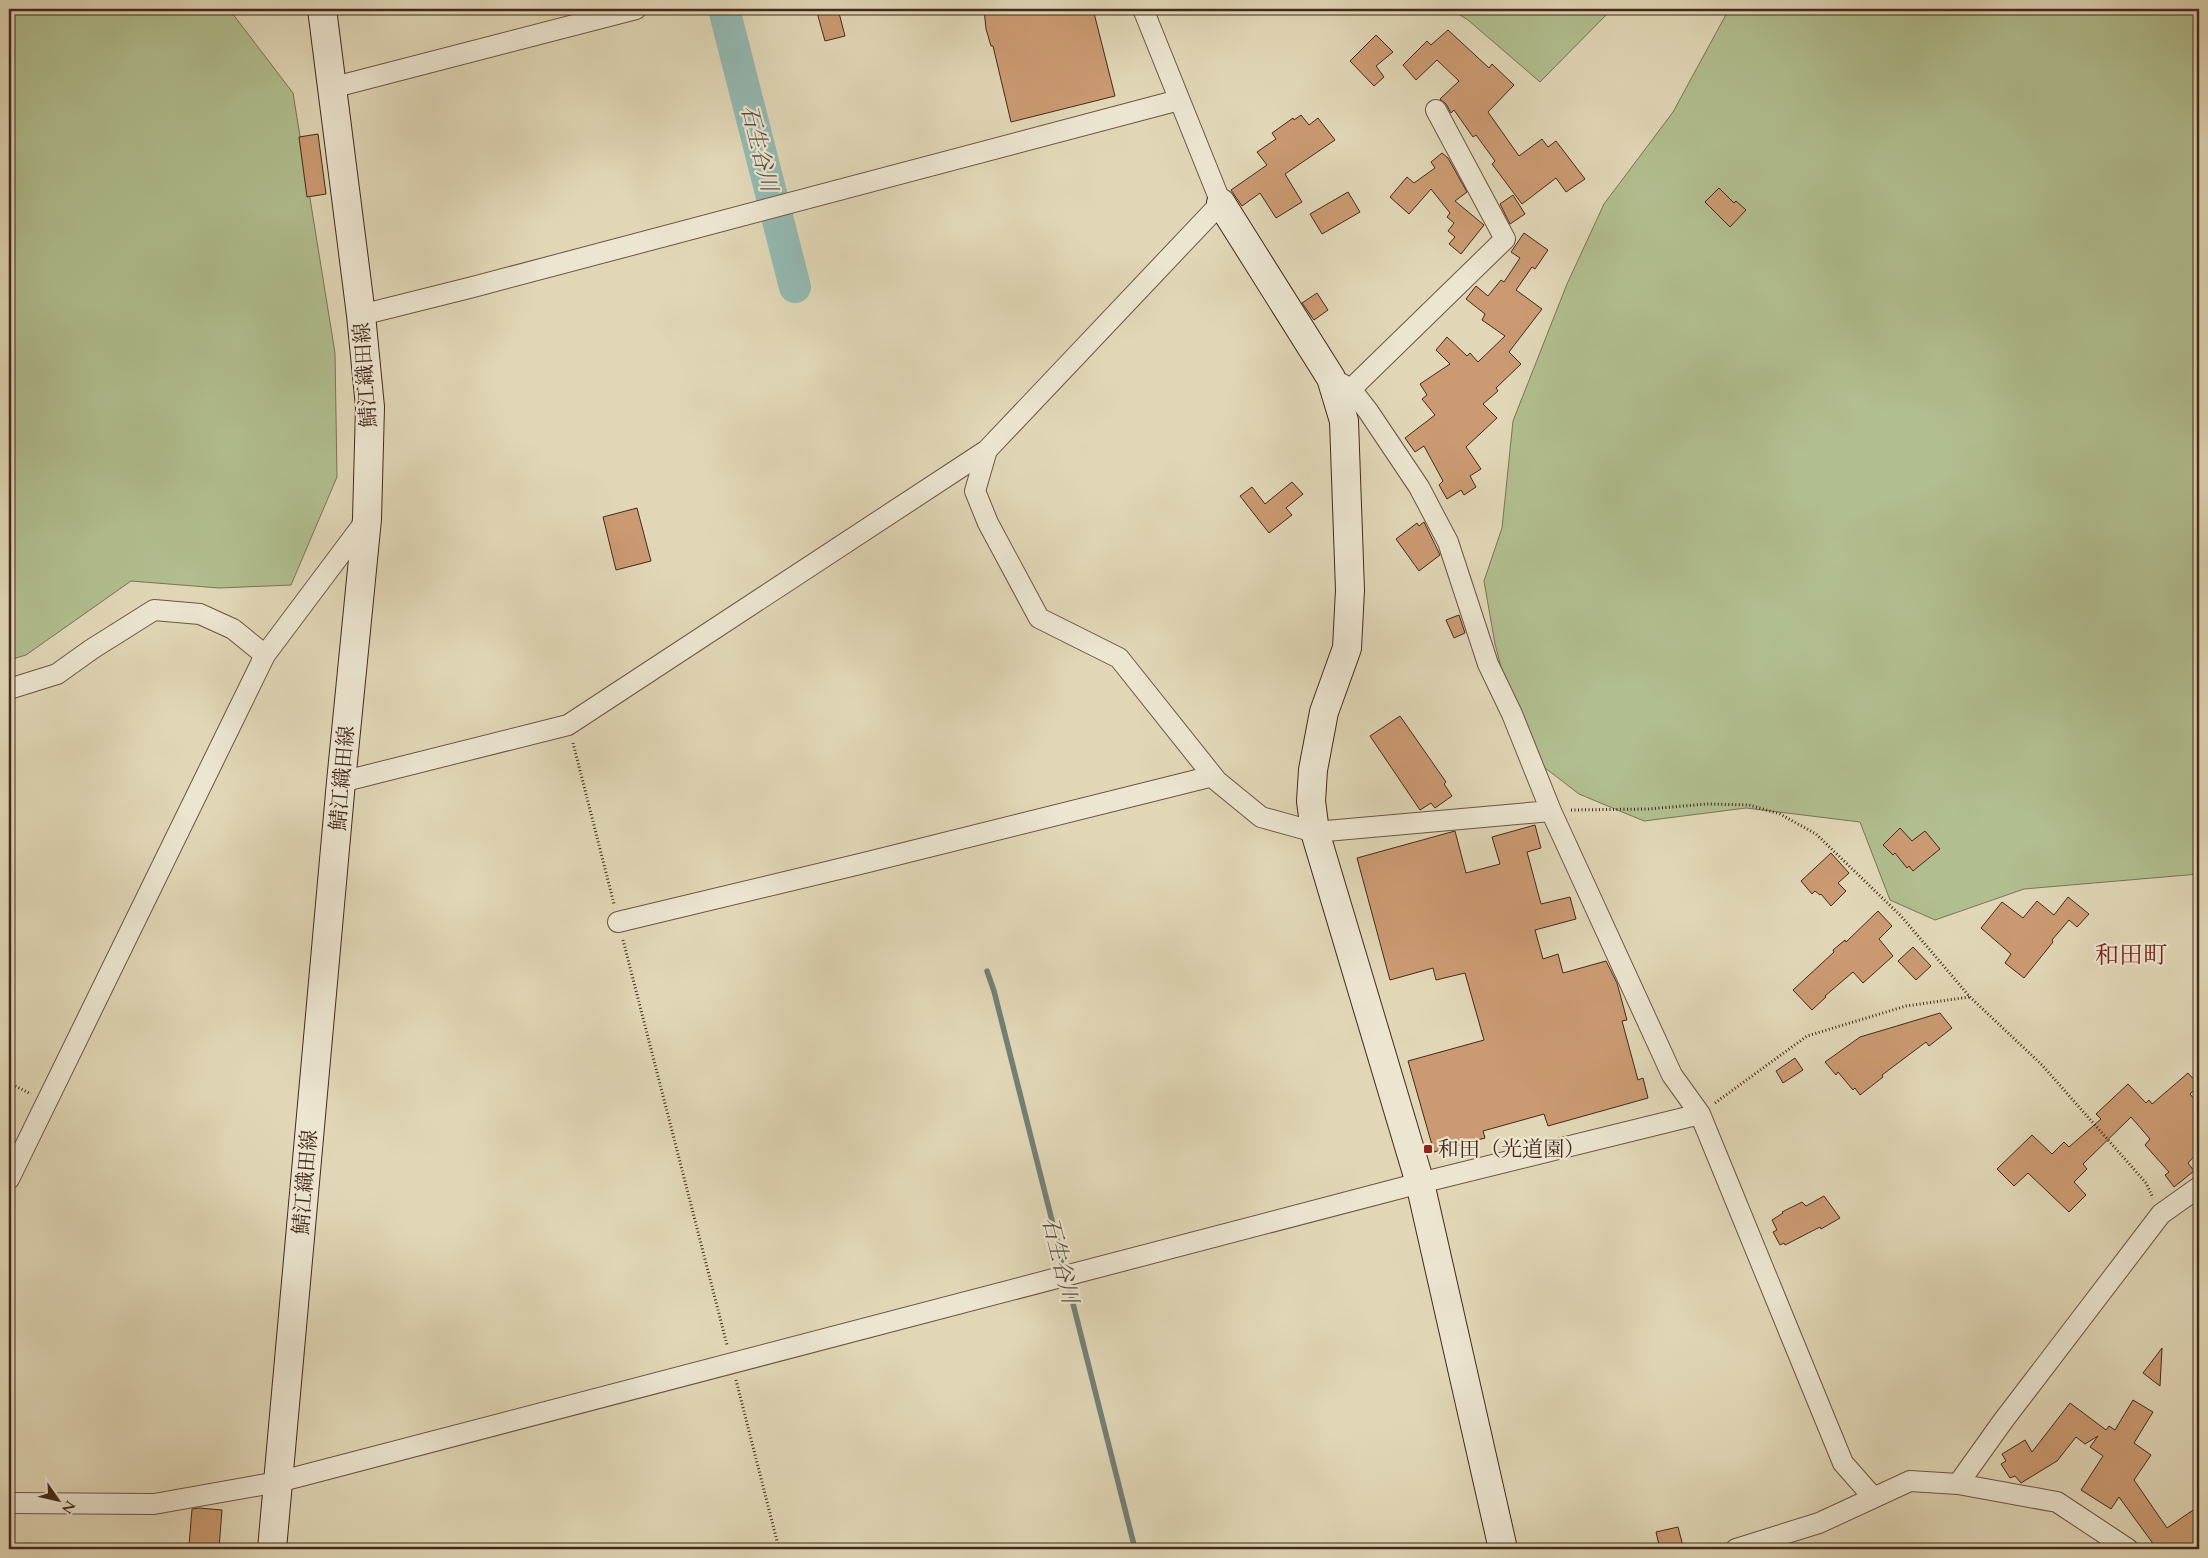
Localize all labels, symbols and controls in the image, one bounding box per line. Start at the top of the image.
water label: 石生谷川 [734,102,785,196]
street label: 鯖江織田線 [347,322,384,428]
street label: 鯖江織田線 [323,724,362,832]
district label: 和田町 [2095,939,2167,972]
street label: 鯖江織田線 [286,1128,325,1236]
place label: 和田（光道園） [1438,1135,1585,1164]
marker: 和田（光道園） [1422,1143,1434,1155]
water label: 石生谷川 [1035,1214,1086,1308]
north arrow [32,1476,82,1526]
text: N [57,1497,80,1517]

